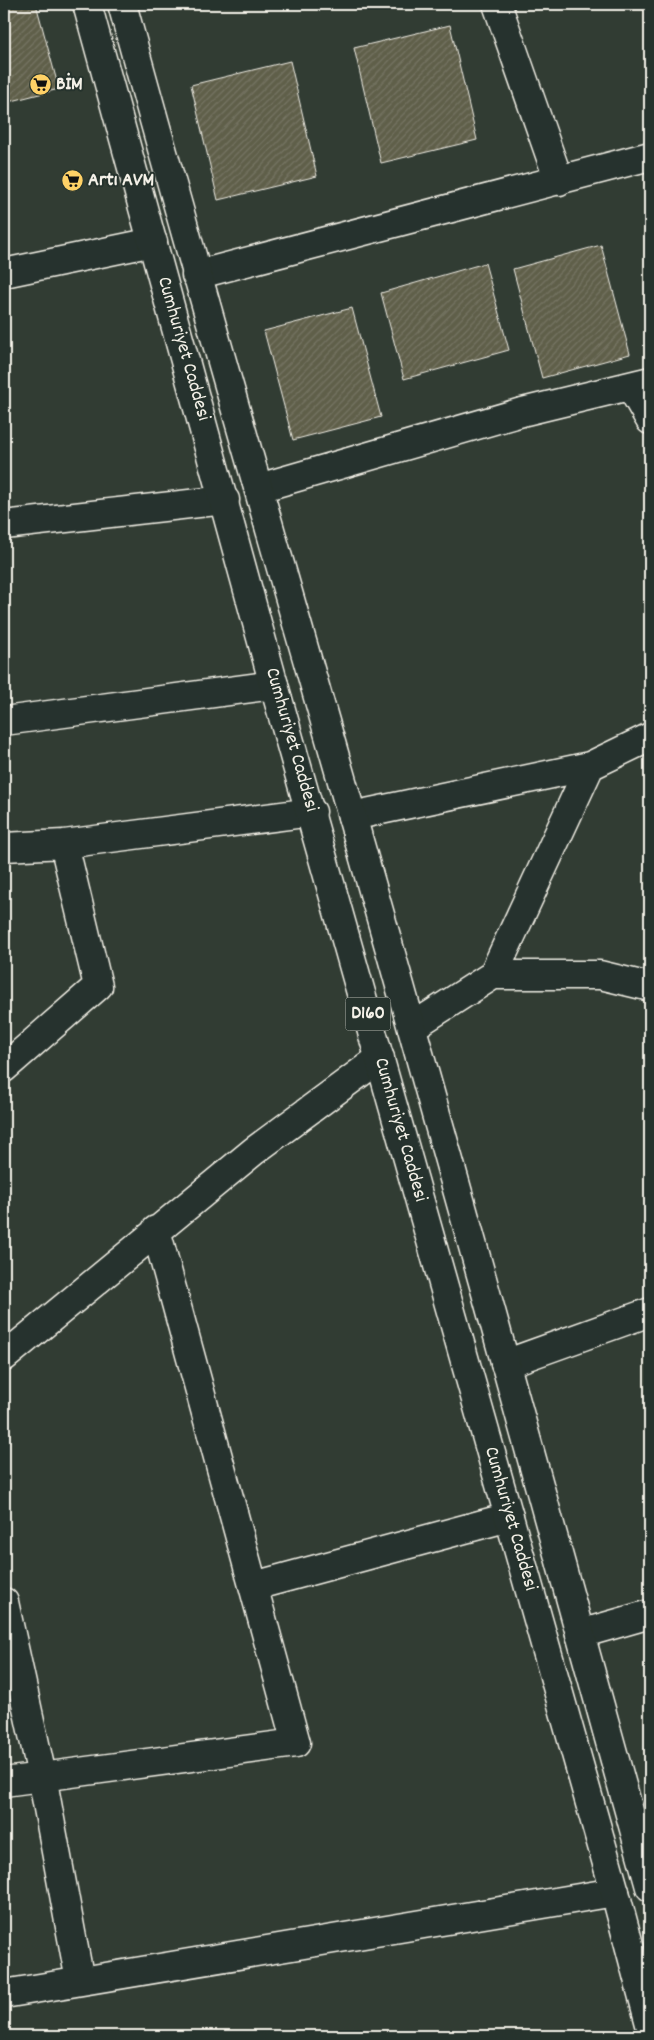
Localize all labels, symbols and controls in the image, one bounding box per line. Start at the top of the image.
place label: BİM [56,71,83,99]
supermarket icon: BİM [28,73,52,97]
place label: Artı AVM [88,167,154,195]
supermarket icon: Artı AVM [60,169,84,193]
street label: Cumhuriyet Caddesi [149,274,217,425]
street label: Cumhuriyet Caddesi [257,665,325,816]
road number: D160 [346,998,390,1030]
street label: Cumhuriyet Caddesi [366,1055,434,1206]
street label: Cumhuriyet Caddesi [476,1444,544,1595]

